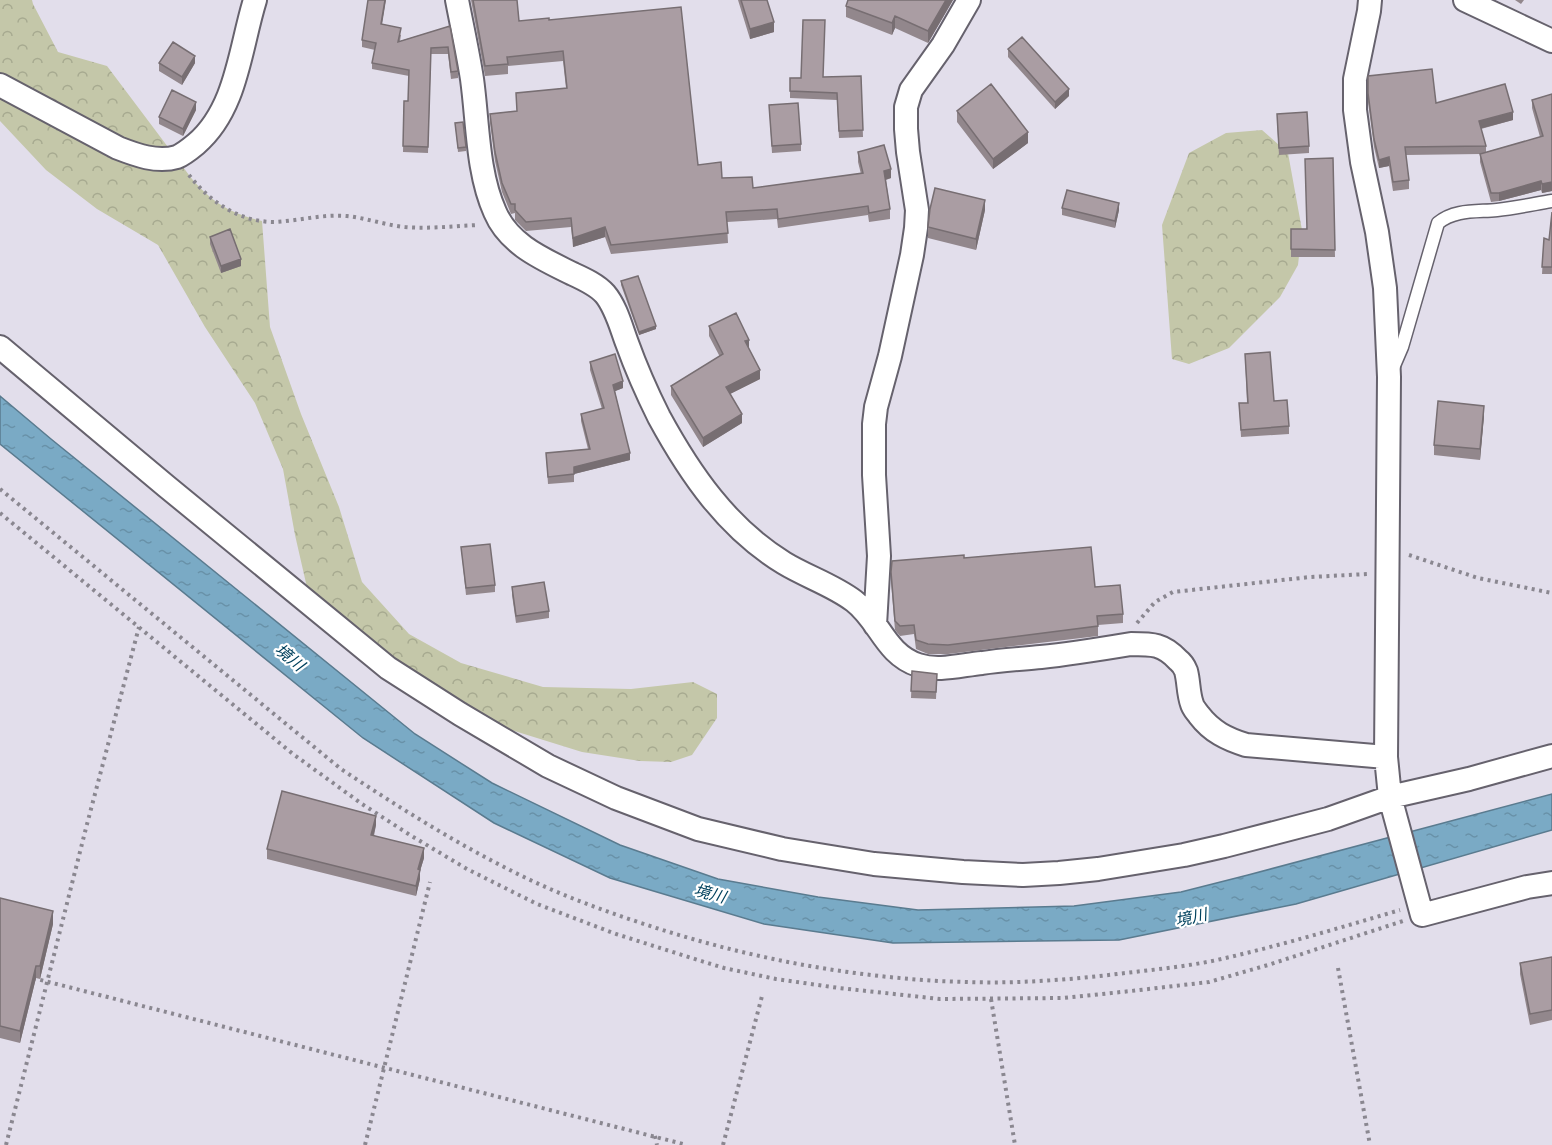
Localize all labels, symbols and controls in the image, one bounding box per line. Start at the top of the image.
water label: 境川 [271,638,311,677]
water label: 境川 [692,878,730,908]
water label: 境川 [1173,902,1211,931]

